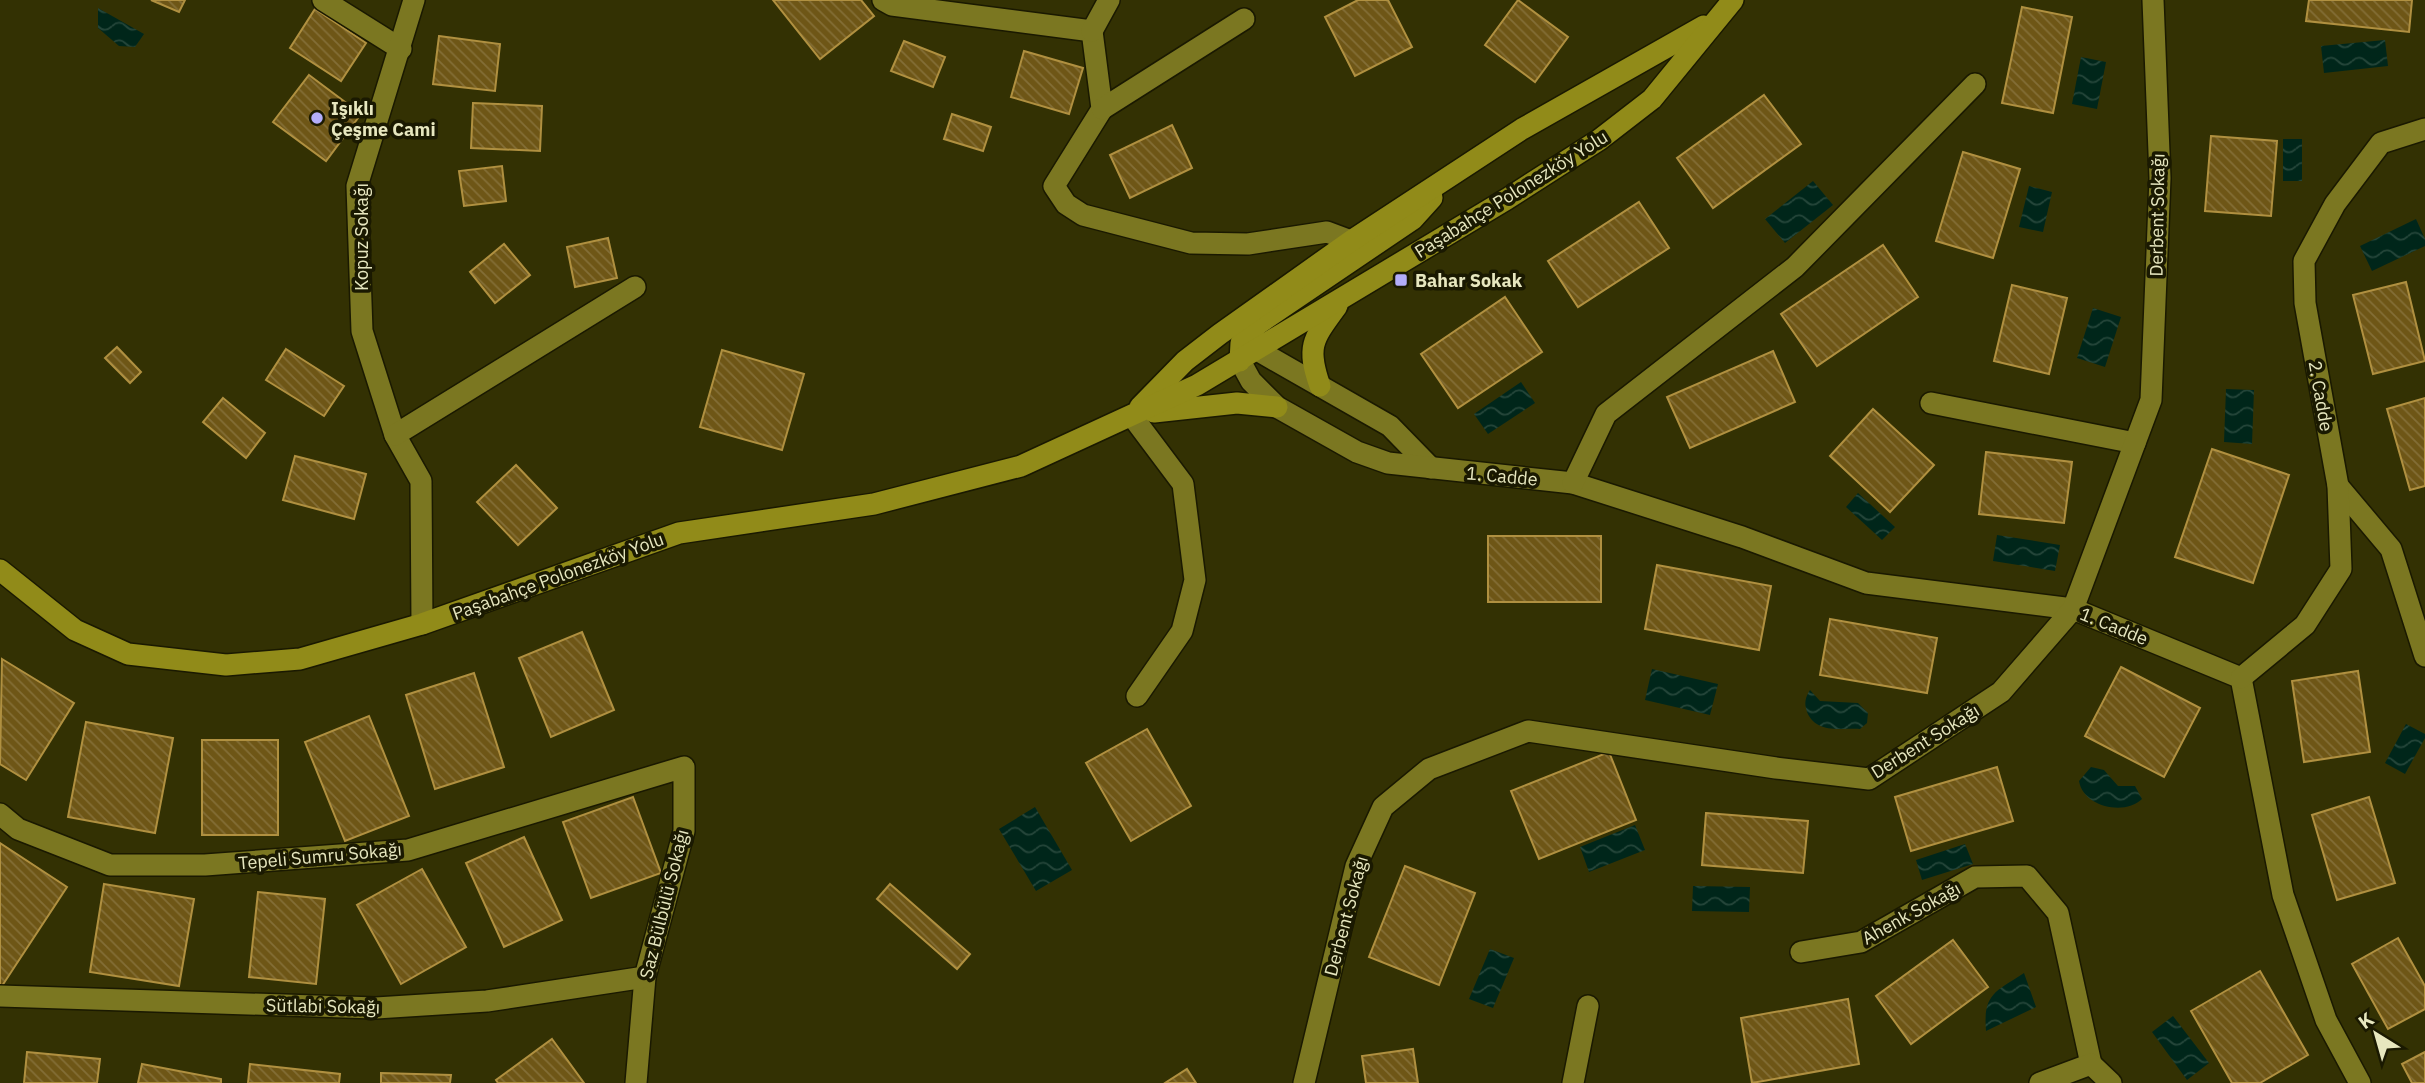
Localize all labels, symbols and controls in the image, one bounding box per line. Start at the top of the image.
place label: Işıklı Çeşme Cami [331,97,436,141]
marker: Işıklı Çeşme Cami [309,110,325,126]
street label: Paşabahçe Polonezköy Yolu [1410,125,1612,263]
street label: Derbent Sokağı [2144,153,2170,277]
street label: Kopuz Sokağı [350,183,373,291]
place label: Bahar Sokak [1415,269,1523,292]
marker: Bahar Sokak [1393,272,1409,288]
street label: 2. Cadde [2303,359,2339,433]
street label: 1. Cadde [1465,461,1539,491]
street label: Paşabahçe Polonezköy Yolu [449,527,667,625]
street label: 1. Cadde [2077,602,2152,650]
street label: Derbent Sokağı [1867,699,1983,783]
street label: Saz Bülbülü Sokağı [634,827,694,981]
street label: Tepeli Sumru Sokağı [237,837,403,875]
street label: Derbent Sokağı [1319,853,1373,979]
street label: Ahenk Sokağı [1858,876,1964,950]
street label: Sütlabi Sokağı [266,994,380,1018]
north arrow [2341,999,2411,1069]
text: K [2353,1007,2378,1034]

